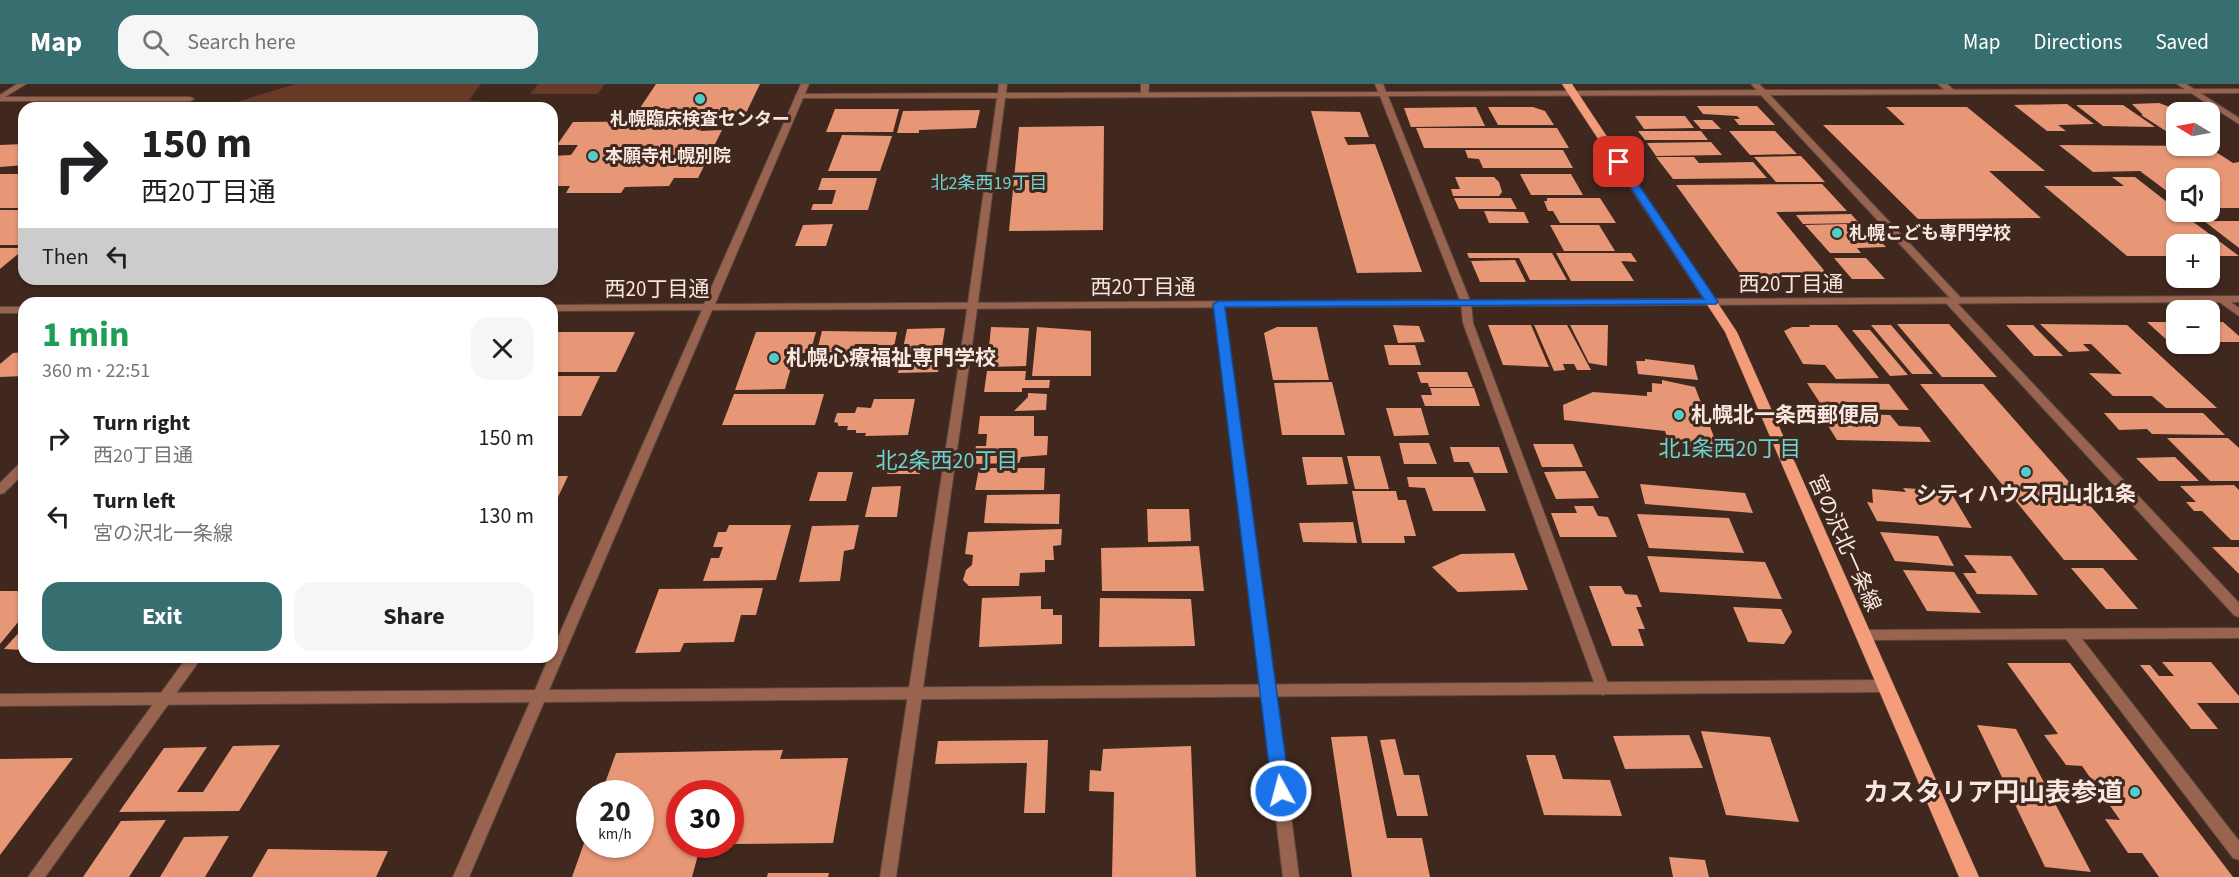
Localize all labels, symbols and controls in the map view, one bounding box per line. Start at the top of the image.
search box [118,15,538,69]
text: Map [30,22,82,62]
icon: search [139,26,172,59]
text: Search here [187,26,296,58]
text: Map [1963,27,2001,57]
text: Directions [2034,27,2122,57]
text: Saved [2155,27,2209,57]
marker: 札幌臨床検査センター [693,92,707,106]
north arrow [2166,102,2220,156]
map controls [2166,102,2220,354]
place label: 札幌臨床検査センター [610,107,790,132]
text: 150 m [141,114,252,174]
icon: right [42,126,120,204]
pin [1593,136,1644,187]
place label: 本願寺札幌別院 [605,144,731,169]
icon: arrive [1602,145,1635,178]
marker: 本願寺札幌別院 [586,149,600,163]
button: sound [2166,168,2220,222]
district label: 北2条西19丁目 [931,171,1047,196]
text: 西20丁目通 [141,173,276,212]
place label: 札幌こども専門学校 [1849,221,2011,246]
marker: 札幌こども専門学校 [1830,226,1844,240]
button: + [2166,234,2220,288]
icon: left [101,240,134,273]
text: Then [42,241,89,273]
street label: 西20丁目通 [1739,269,1843,299]
street label: 西20丁目通 [1091,272,1195,302]
street label: 西20丁目通 [605,274,709,304]
button: − [2166,300,2220,354]
text: 1 min [42,309,130,360]
button: close [471,317,534,380]
place label: 札幌心療福祉専門学校 [786,343,996,373]
marker: 札幌心療福祉専門学校 [767,351,781,365]
text: 360 m · 22:51 [42,357,150,385]
place label: 札幌北一条西郵便局 [1691,400,1880,430]
text: Turn right [93,407,190,439]
marker: 札幌北一条西郵便局 [1672,408,1686,422]
icon: right [42,422,75,455]
text: 150 m [479,422,534,454]
district label: 北1条西20丁目 [1659,433,1801,465]
text: 西20丁目通 [93,442,193,470]
district label: 北2条西20丁目 [876,445,1018,477]
marker: シティハウス円山北1条 [2019,465,2033,479]
street label: 宮の沢北一条線 [1801,470,1889,616]
place label: シティハウス円山北1条 [1916,479,2136,509]
text: Turn left [93,485,175,517]
icon: left [42,500,75,533]
text: 130 m [479,500,534,532]
text: 宮の沢北一条線 [93,520,233,548]
button: Exit [42,582,282,651]
button: Share [294,582,534,651]
position arrow [1249,759,1313,823]
place label: カスタリア円山表参道 [1863,774,2123,811]
speed limit sign: 30 [666,780,744,858]
marker: カスタリア円山表参道 [2128,785,2142,799]
text: 20 [599,790,631,833]
text: km/h [598,824,632,845]

